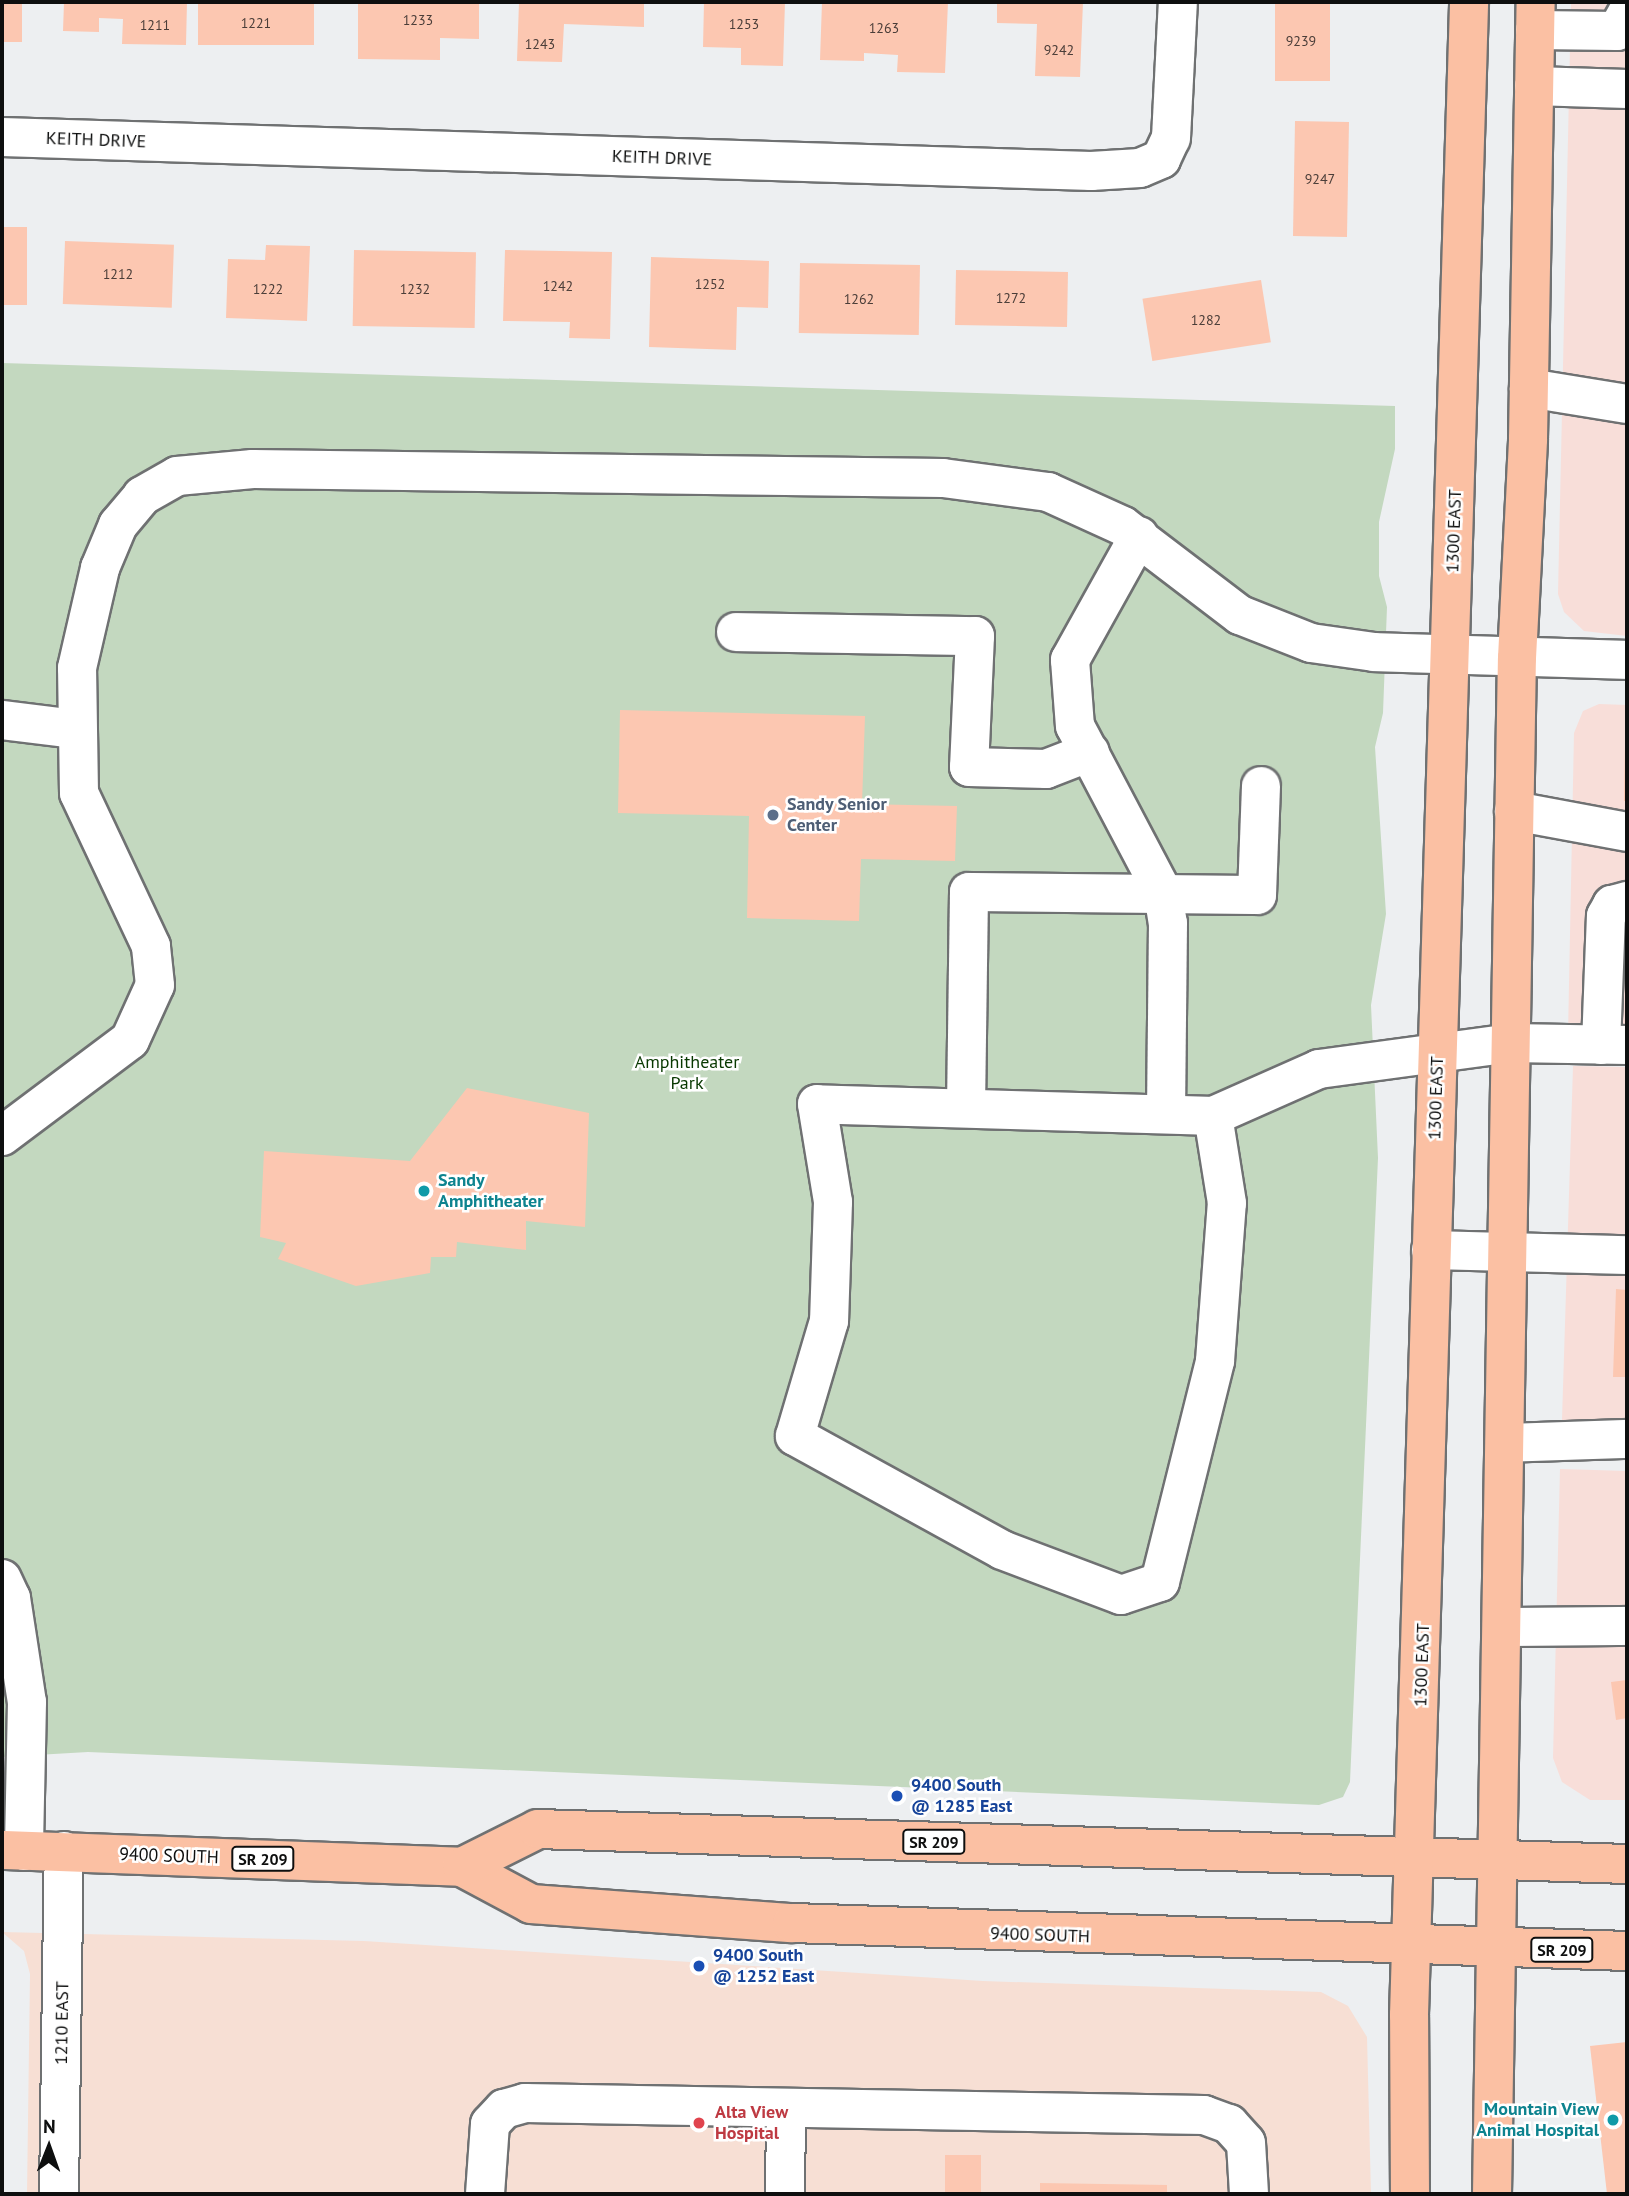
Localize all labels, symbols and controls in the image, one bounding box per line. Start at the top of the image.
house number: 1233 [403,12,433,28]
house number: 1221 [241,15,271,31]
house number: 1253 [729,16,759,32]
house number: 1211 [140,17,170,33]
house number: 1263 [869,20,899,36]
house number: 9239 [1286,33,1316,49]
house number: 1243 [525,36,555,52]
house number: 9242 [1044,42,1074,58]
street label: KEITH DRIVE [45,127,147,153]
street label: KEITH DRIVE [611,145,713,171]
house number: 9247 [1305,171,1335,187]
house number: 1212 [103,266,133,282]
house number: 1252 [695,276,725,292]
house number: 1242 [543,278,573,294]
house number: 1222 [253,281,283,297]
house number: 1232 [400,281,430,297]
house number: 1272 [996,290,1026,306]
house number: 1262 [844,291,874,307]
house number: 1282 [1191,312,1221,328]
street label: 1300 EAST [1442,489,1466,573]
place label: Sandy Senior Center [787,794,887,836]
marker: Sandy Senior Center [765,807,781,823]
park label: Amphitheater Park [635,1052,739,1094]
street label: 1300 EAST [1424,1056,1448,1140]
place label: Sandy Amphitheater [438,1170,544,1212]
marker: Sandy Amphitheater [416,1183,432,1199]
street label: 1300 EAST [1410,1623,1434,1707]
place label: 9400 South @ 1285 East [911,1775,1012,1817]
marker: 9400 South @ 1285 East [889,1788,905,1804]
road number: SR 209 [901,1830,967,1854]
street label: 9400 SOUTH [119,1843,219,1869]
road number: SR 209 [230,1846,296,1871]
street label: 9400 SOUTH [990,1922,1090,1948]
road number: SR 209 [1529,1938,1595,1962]
place label: 9400 South @ 1252 East [713,1945,814,1988]
marker: 9400 South @ 1252 East [691,1958,707,1974]
street label: 1210 EAST [50,1981,74,2065]
place label: Mountain View Animal Hospital [1476,2099,1599,2142]
place label: Alta View Hospital [715,2102,789,2144]
north arrow [14,2112,84,2182]
marker: Mountain View Animal Hospital [1605,2112,1621,2128]
marker: Alta View Hospital [689,2113,709,2133]
text: N [43,2114,56,2138]

